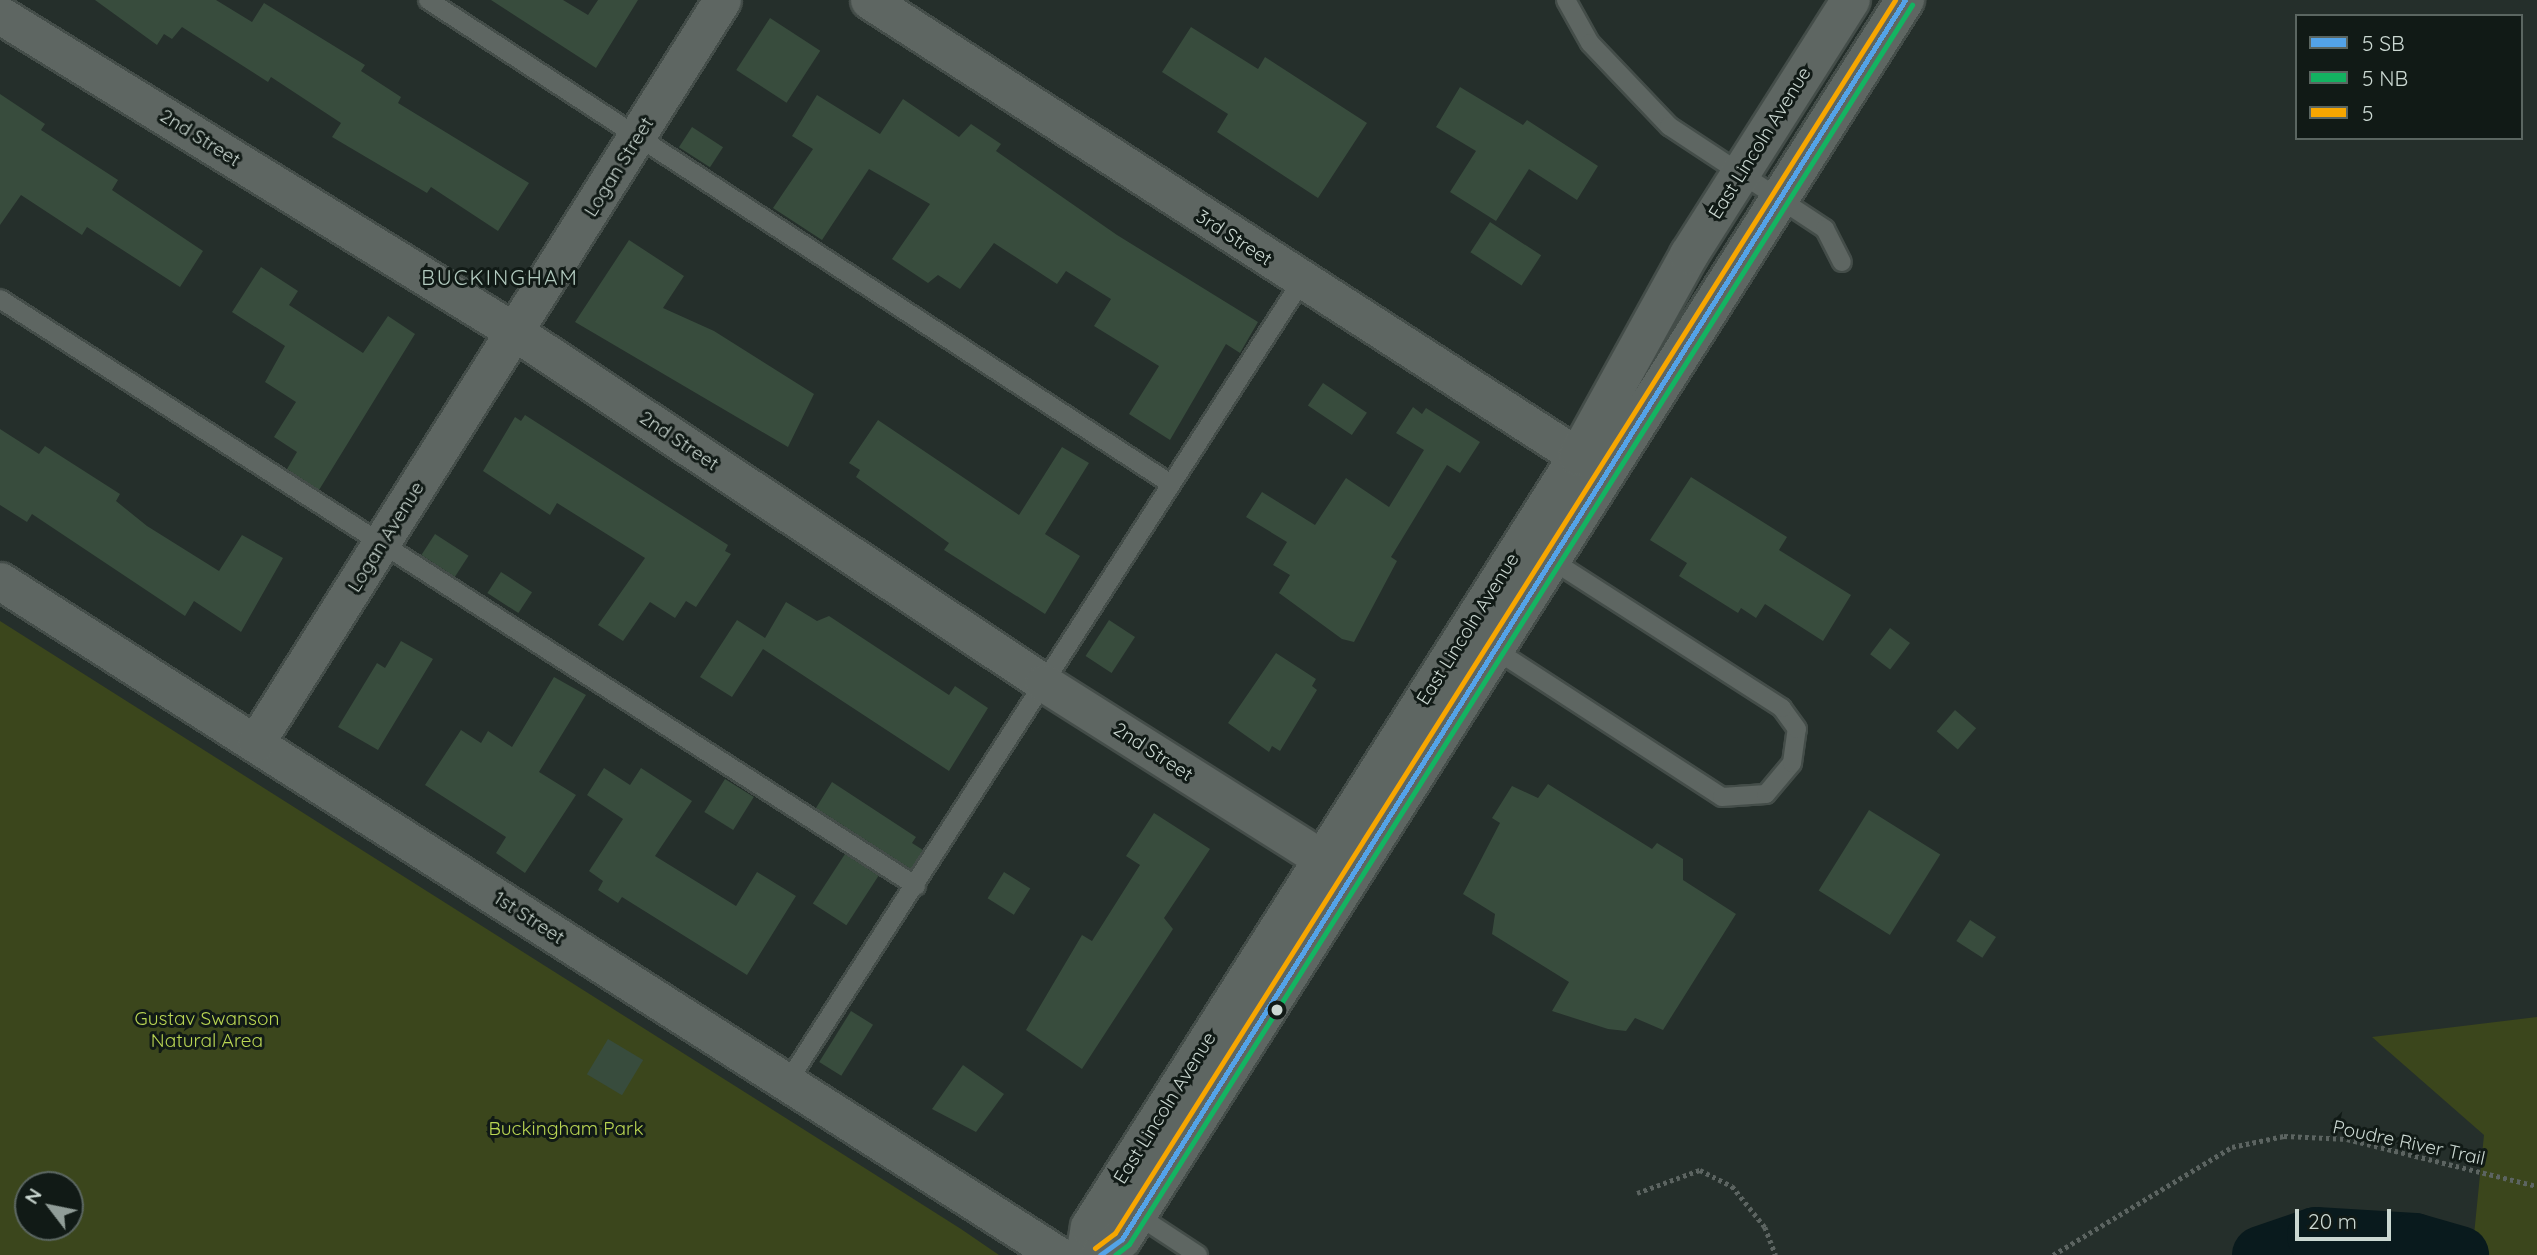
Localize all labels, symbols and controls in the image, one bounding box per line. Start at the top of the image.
legend [2296,14,2523,140]
text: 5 SB [2362,30,2405,56]
street label: East Lincoln Avenue [1704,63,1816,223]
text: 5 NB [2362,65,2408,91]
text: 5 [2362,100,2373,126]
street label: 2nd Street [156,104,244,172]
street label: Logan Street [579,113,659,221]
street label: 3rd Street [1192,205,1276,271]
district label: BUCKINGHAM [422,264,578,290]
street label: 2nd Street [635,406,723,476]
street label: Logan Avenue [343,478,429,596]
street label: East Lincoln Avenue [1412,549,1524,709]
street label: 2nd Street [1109,718,1197,786]
street label: 1st Street [489,887,569,949]
unlabelled marker [1270,1003,1284,1017]
park label: Gustav Swanson Natural Area [135,1008,279,1052]
street label: East Lincoln Avenue [1109,1028,1221,1188]
street label: Poudre River Trail [2331,1116,2487,1170]
park label: Buckingham Park [488,1118,644,1140]
north arrow [14,1171,84,1241]
text: N [19,1184,47,1208]
scale bar [2299,1196,2395,1240]
text: 20 m [2308,1208,2357,1234]

